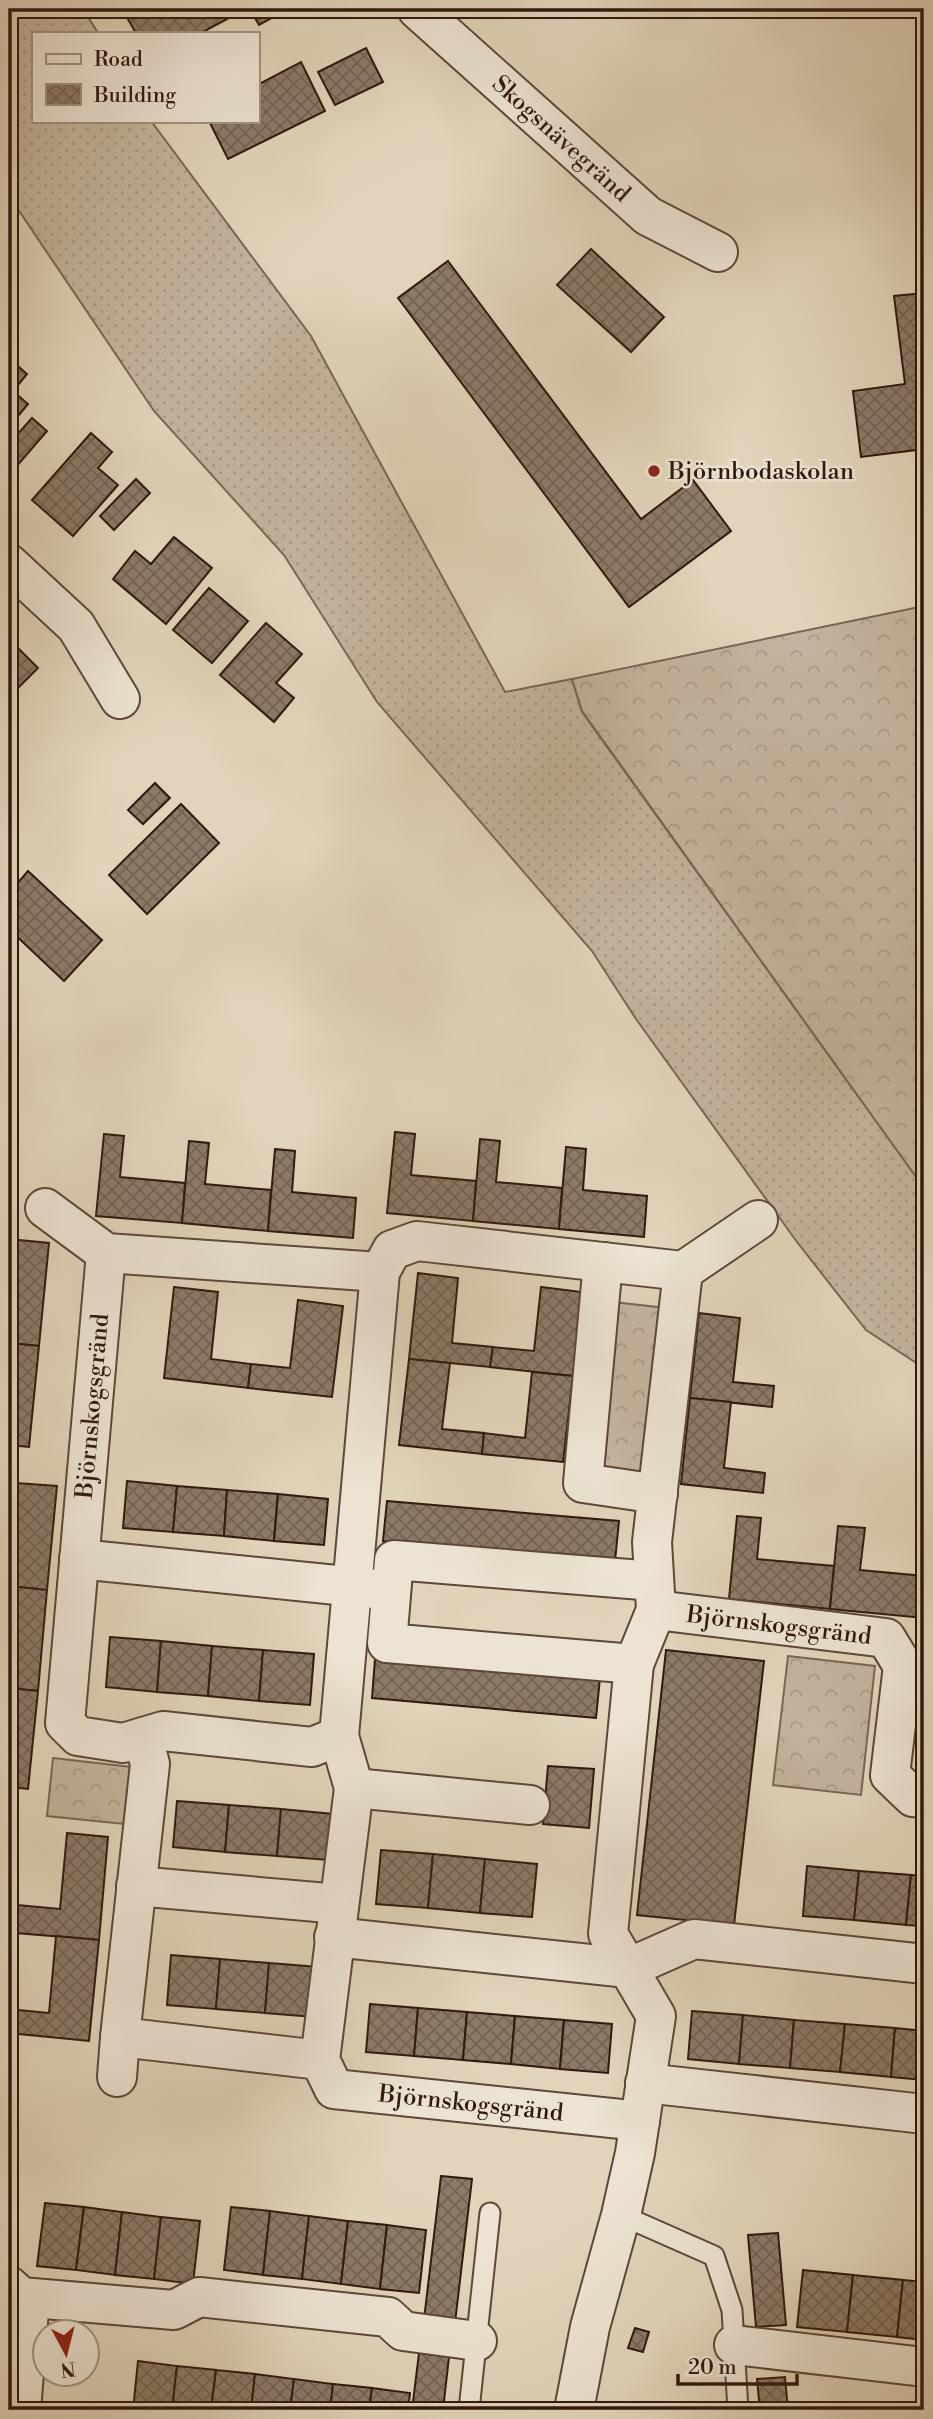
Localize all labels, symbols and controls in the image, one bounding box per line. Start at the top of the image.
legend [32,32,259,122]
text: Road [94,47,143,73]
street label: Skogsnävegränd [485,69,637,209]
text: Building [93,83,176,109]
place label: Björnbodaskolan [667,457,854,487]
marker: Björnbodaskolan [646,463,662,479]
street label: Björnskogsgränd [70,1312,116,1501]
street label: Björnskogsgränd [684,1600,873,1652]
street label: Björnskogsgränd [376,2079,565,2129]
north arrow [32,2318,102,2388]
scale bar [678,2342,796,2386]
text: 20 m [688,2355,737,2381]
text: N [59,2356,77,2382]

